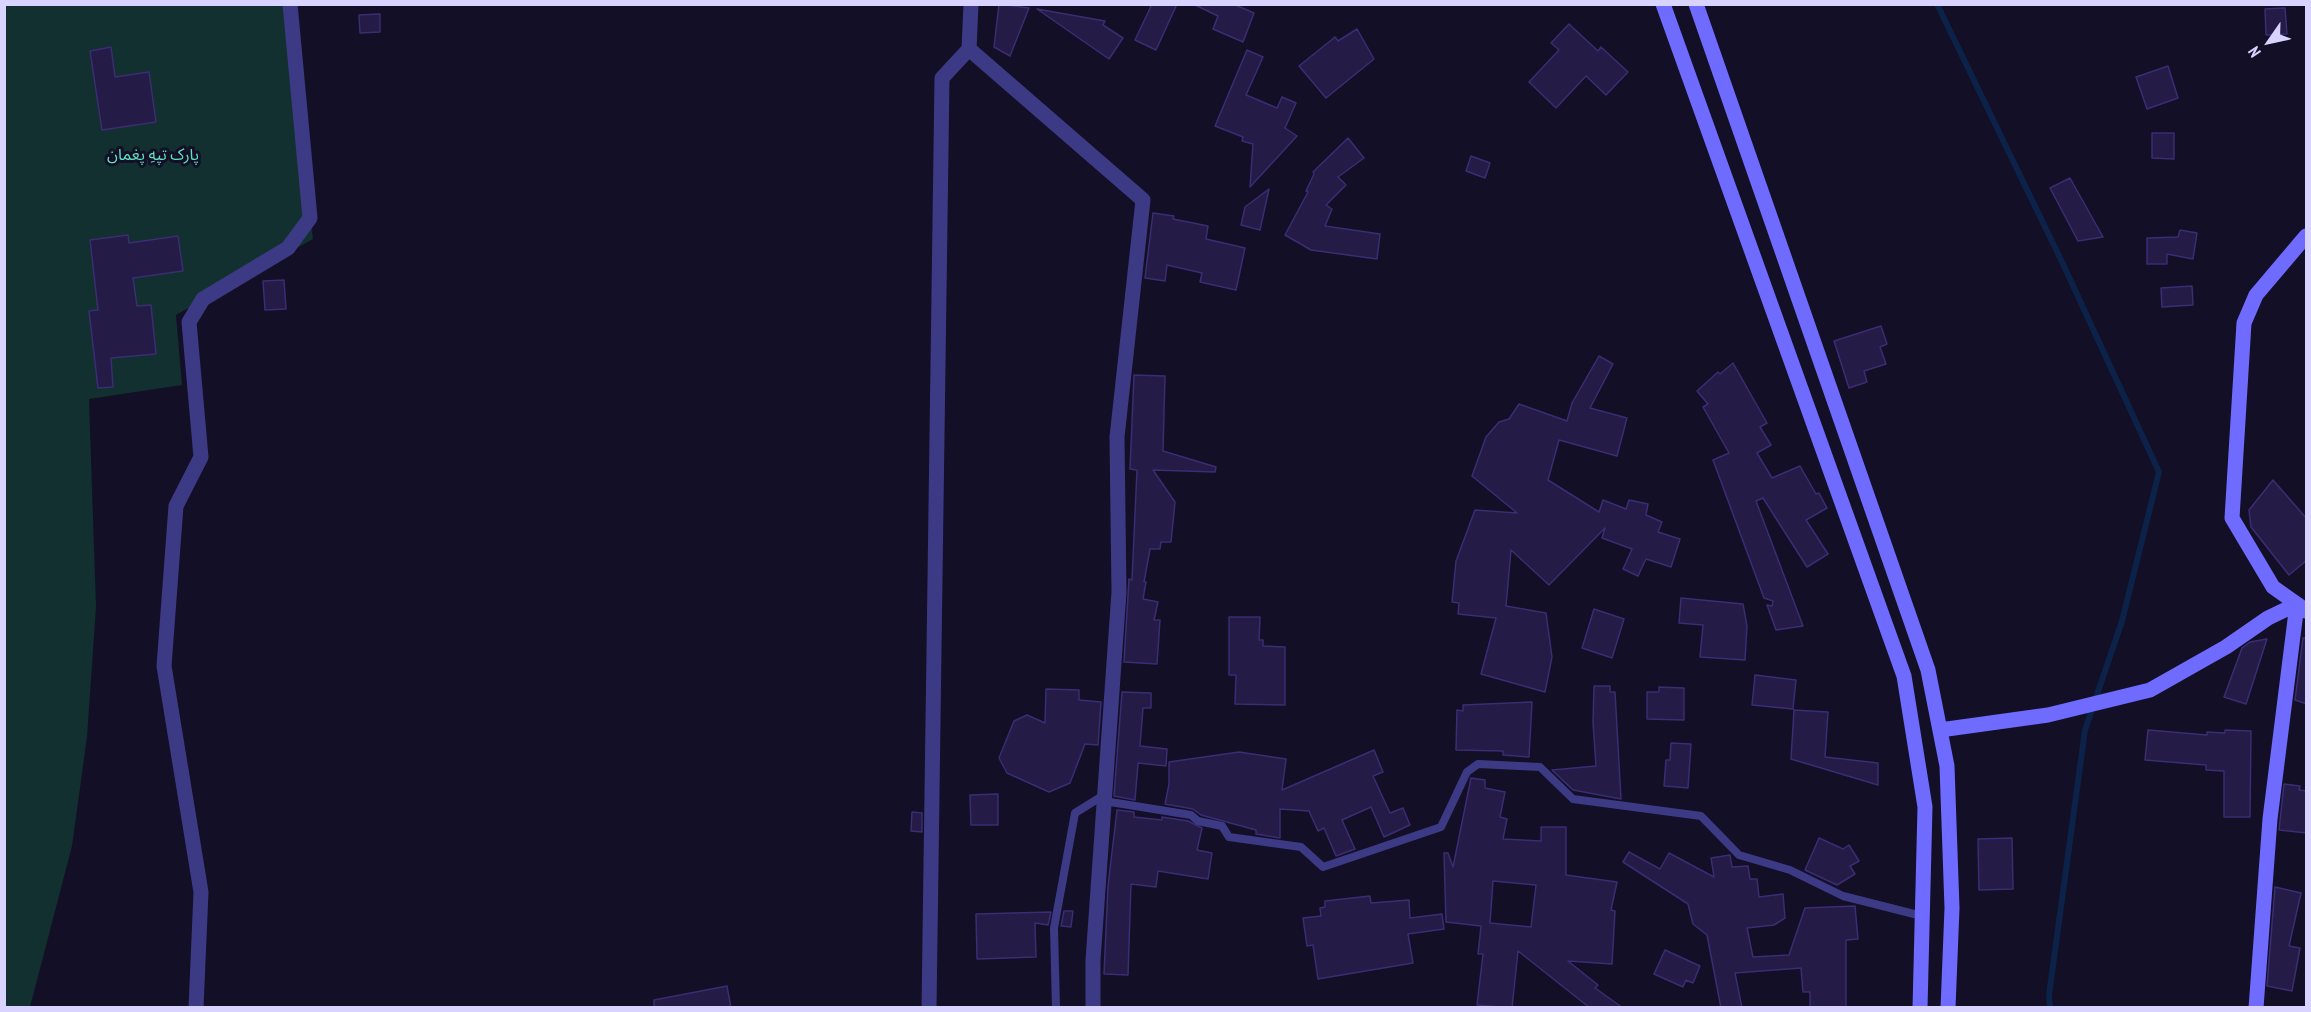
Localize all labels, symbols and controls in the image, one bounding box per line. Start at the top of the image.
north arrow [2239,12,2299,72]
text: N [2243,43,2265,61]
park label: پارک تپهِ پغمان [107,145,199,165]

